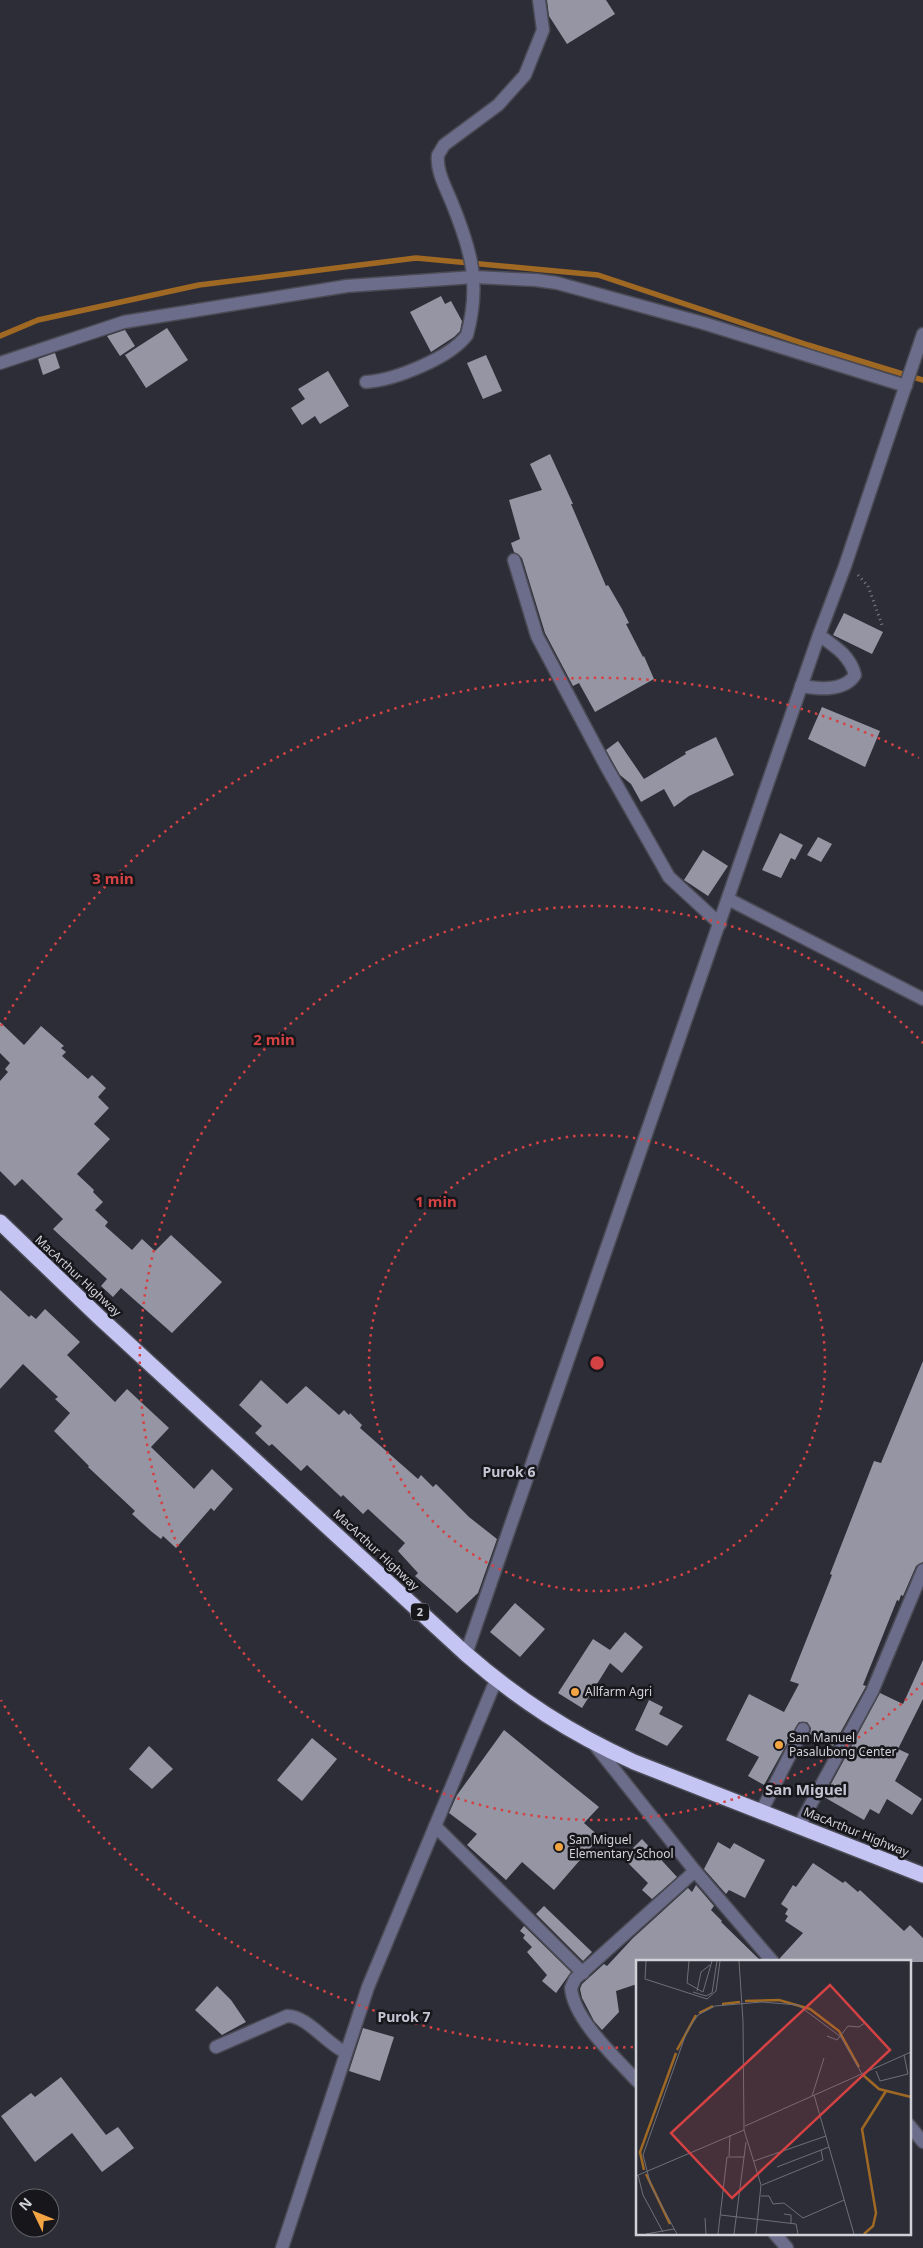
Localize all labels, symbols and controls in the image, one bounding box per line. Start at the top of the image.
text: 3 min [92,868,134,888]
text: 2 min [253,1029,295,1049]
text: 1 min [415,1191,457,1211]
street label: MacArthur Highway [31,1231,126,1321]
centre of rings [588,1354,606,1372]
district label: Purok 6 [483,1462,535,1481]
street label: MacArthur Highway [329,1505,424,1595]
road number: 2 [411,1604,429,1620]
place label: Allfarm Agri [585,1683,652,1700]
marker: Allfarm Agri [569,1686,581,1698]
place label: San Manuel Pasalubong Center [789,1729,896,1760]
marker: San Manuel Pasalubong Center [773,1739,785,1751]
district label: San Miguel [765,1779,847,1799]
street label: MacArthur Highway [801,1803,912,1861]
place label: San Miguel Elementary School [569,1831,674,1862]
marker: San Miguel Elementary School [553,1841,565,1853]
inset map [636,1960,910,2236]
district label: Purok 7 [378,2007,430,2026]
north arrow [10,2188,60,2238]
text: N [14,2193,36,2214]

